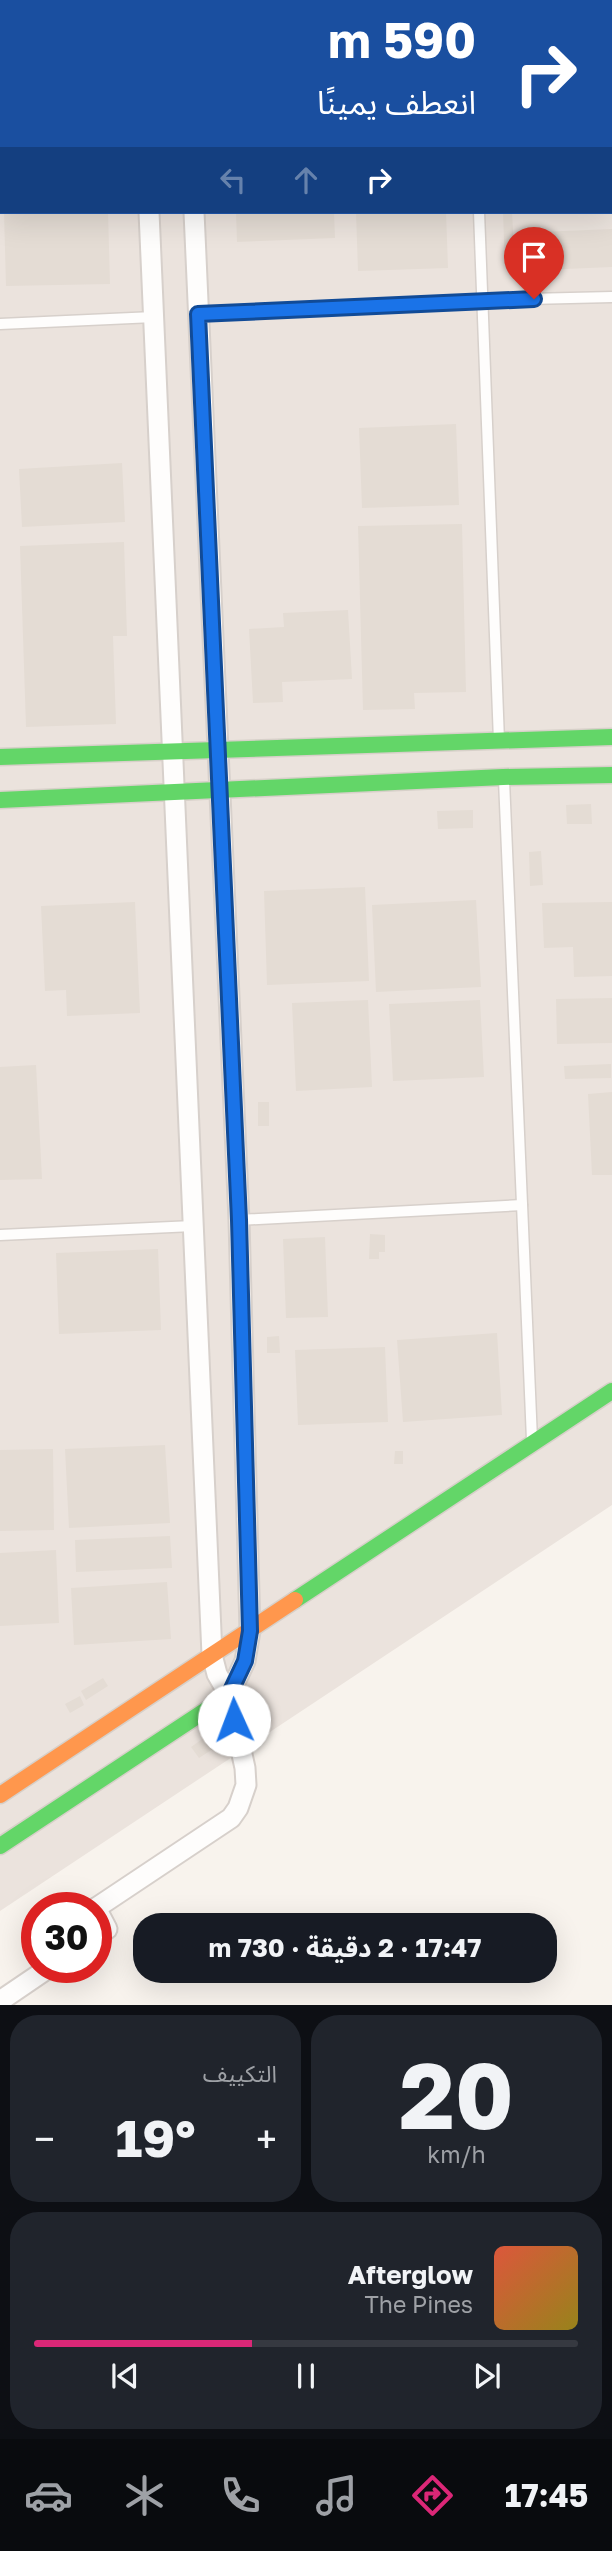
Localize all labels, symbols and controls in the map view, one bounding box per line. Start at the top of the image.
text: 590 m [328,10,476,69]
icon: right [500,28,591,119]
text: انعطف يمينًا [317,83,476,121]
icon: left [214,161,252,199]
icon: ahead [287,161,325,199]
icon: right [360,161,398,199]
pin [504,227,564,299]
icon: arrive [515,238,553,276]
position arrow [197,1683,271,1757]
speed limit sign: 30 [21,1892,112,1983]
text: 17:47 · 2 دقيقة · 730 m [209,1932,481,1963]
text: 20 [399,2040,514,2149]
text: التكييف [203,2059,277,2087]
text: 19° [115,2106,196,2168]
text: − [34,2116,55,2161]
text: + [256,2116,277,2161]
text: km/h [427,2140,486,2168]
text: Afterglow [348,2259,473,2290]
text: The Pines [365,2290,473,2318]
icon: previous [106,2357,144,2395]
icon: pause [287,2357,325,2395]
icon: next [468,2357,506,2395]
icon: car [24,2471,73,2520]
icon: climate [120,2471,169,2520]
icon: phone [216,2471,265,2520]
icon: music [312,2471,361,2520]
icon: directions [408,2471,457,2520]
text: 17:45 [505,2476,588,2514]

